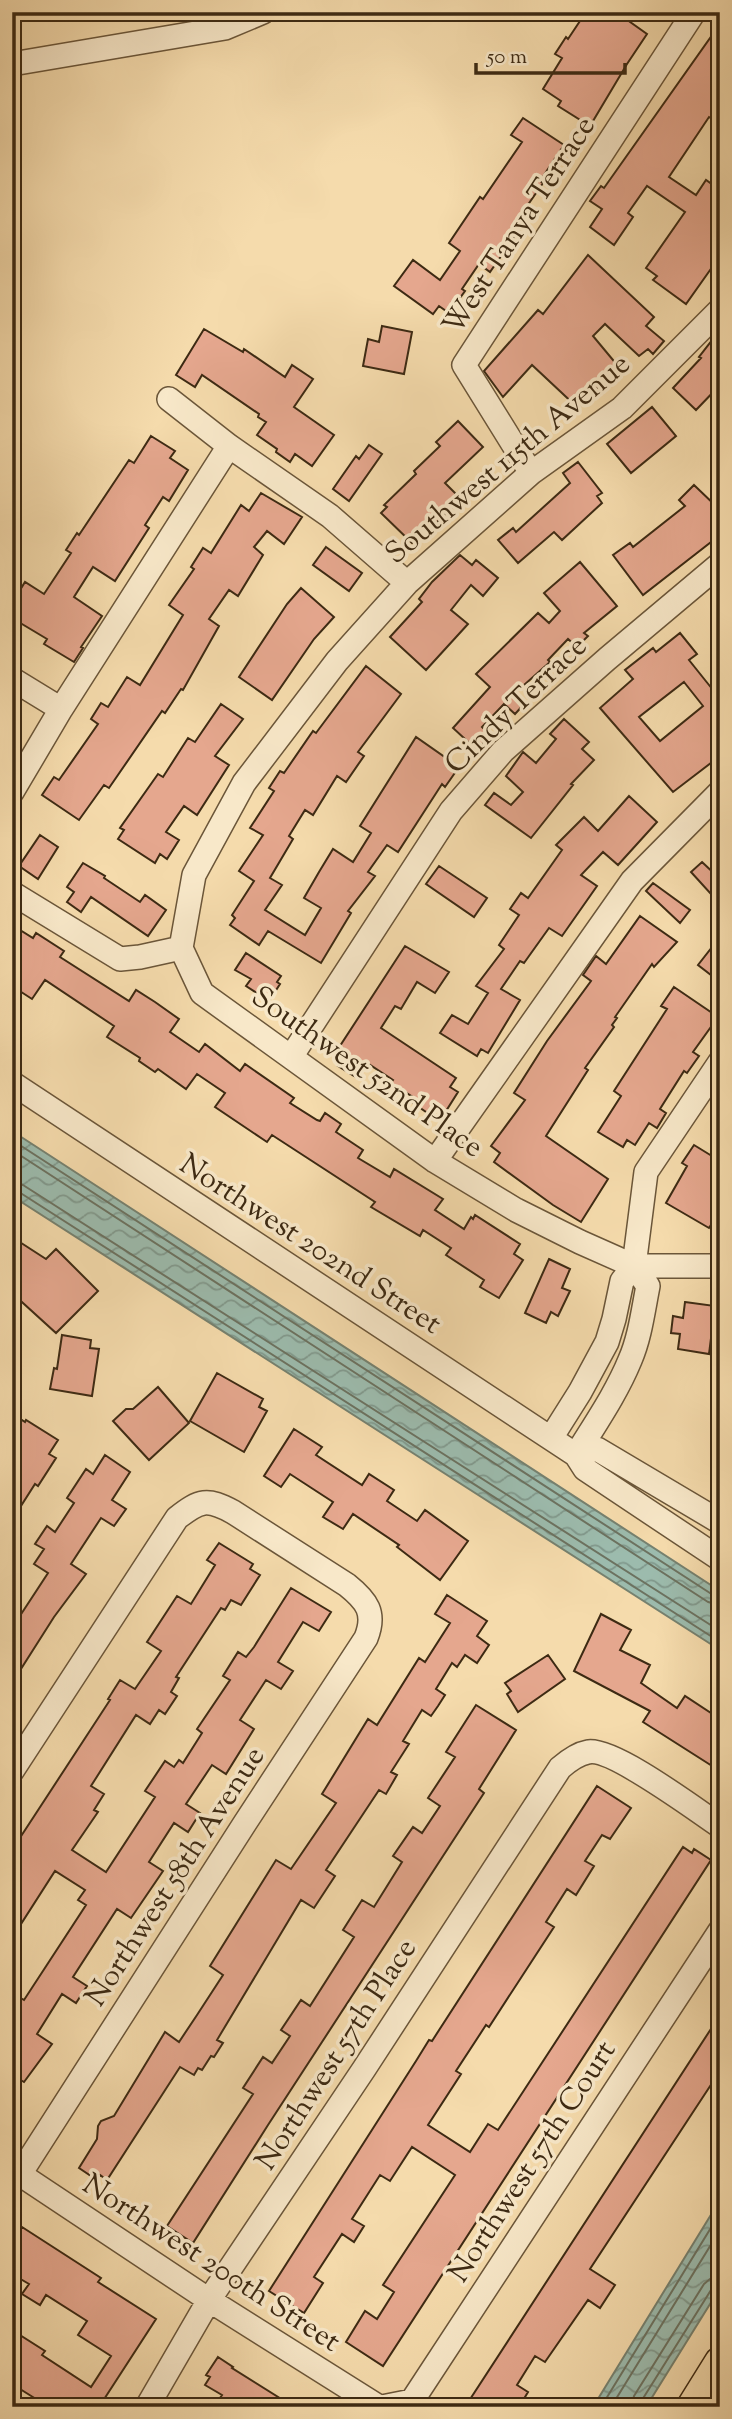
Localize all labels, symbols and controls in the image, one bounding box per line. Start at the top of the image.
scale bar [476,32,625,76]
text: 50 m [486,43,527,73]
street label: West Tanya Terrace [433,109,607,344]
street label: Southwest 115th Avenue [377,344,641,575]
street label: Cindy Terrace [436,627,598,785]
street label: Southwest 52nd Place [242,977,491,1169]
street label: Northwest 202nd Street [170,1144,449,1346]
street label: Northwest 58th Avenue [76,1739,277,2016]
street label: Northwest 57th Place [246,1931,428,2180]
street label: Northwest 57th Court [439,2033,628,2292]
street label: Northwest 200th Street [73,2164,348,2364]

